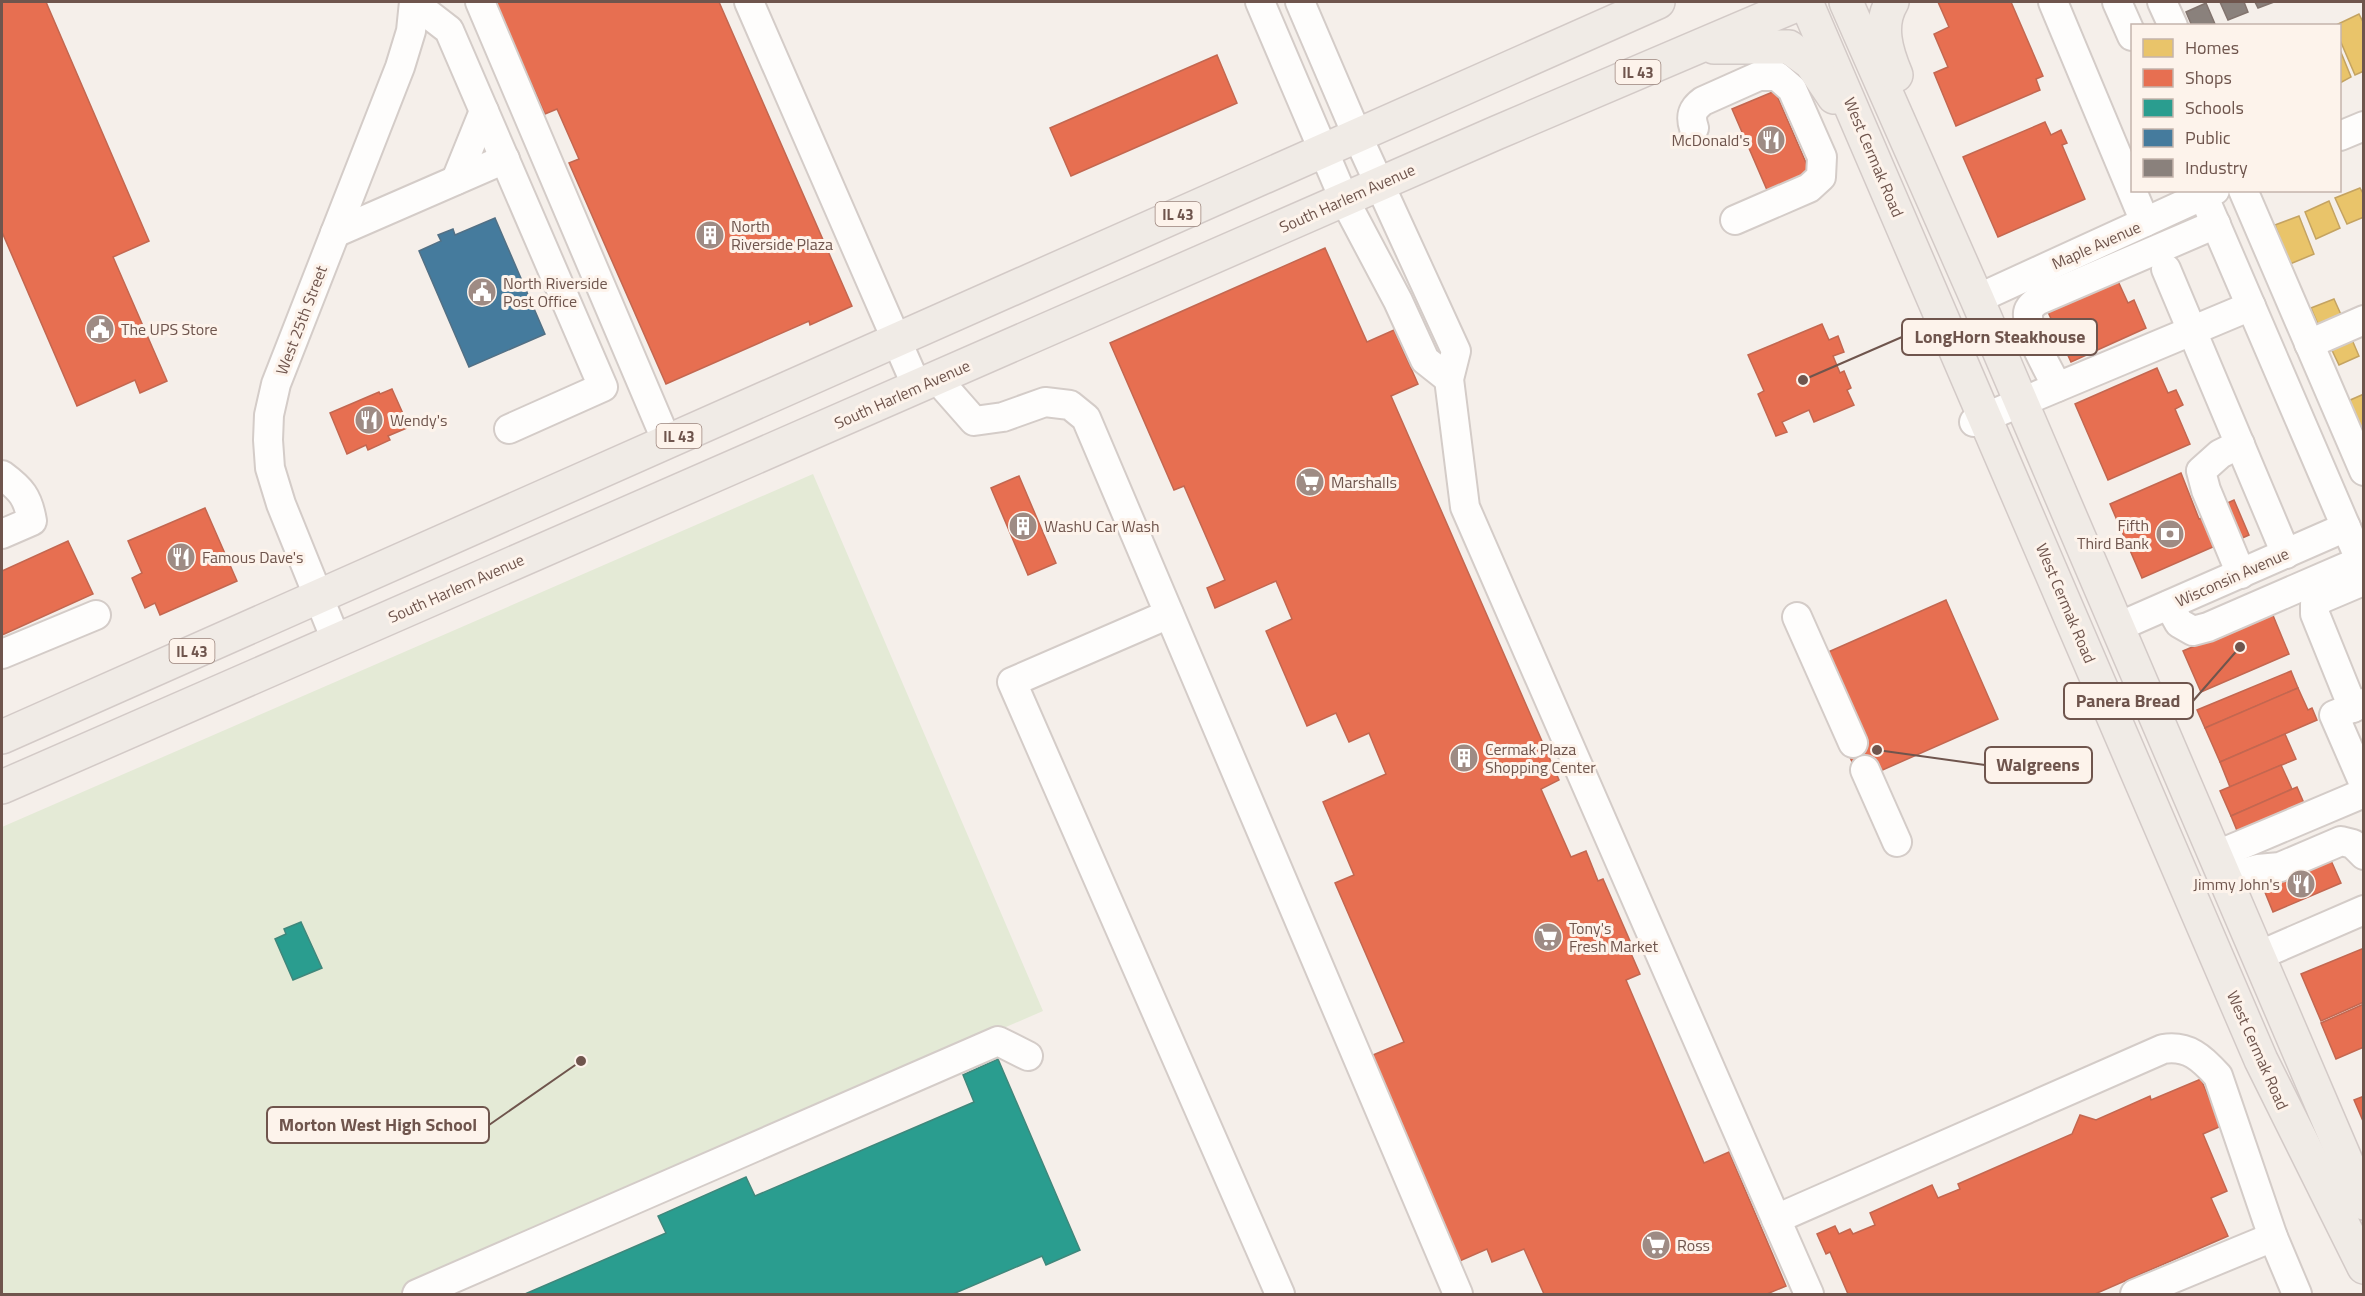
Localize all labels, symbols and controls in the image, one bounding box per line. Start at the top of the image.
legend [2131,24,2341,192]
text: Homes [2185,34,2239,61]
road number: IL 43 [1616,60,1660,84]
text: Shops [2185,64,2232,91]
street label: West Cermak Road [1838,93,1910,221]
text: Schools [2185,94,2244,121]
restaurant icon: McDonald's [1755,124,1787,156]
text: Public [2185,124,2231,151]
place label: McDonald's [1671,128,1750,152]
text: Industry [2185,154,2248,181]
street label: South Harlem Avenue [1275,157,1419,239]
road number: IL 43 [1156,202,1200,226]
place label: North Riverside Plaza [731,214,833,256]
street label: Maple Avenue [2048,215,2144,275]
building icon: North Riverside Plaza [694,219,726,251]
street label: West 25th Street [269,261,333,378]
place label: North Riverside Post Office [503,271,607,313]
public building icon: North Riverside Post Office [466,276,498,308]
public building icon: The UPS Store [84,313,116,345]
place label: The UPS Store [121,317,218,341]
callout: LongHorn Steakhouse [1902,319,2097,355]
text: LongHorn Steakhouse [1915,323,2085,350]
street label: South Harlem Avenue [830,353,974,435]
restaurant icon: Wendy's [353,404,385,436]
place label: Wendy's [390,408,447,432]
road number: IL 43 [656,424,702,448]
supermarket icon: Marshalls [1294,466,1326,498]
place label: Marshalls [1331,470,1397,494]
building icon: WashU Car Wash [1007,510,1039,542]
place label: Fifth Third Bank [2077,513,2149,555]
place label: WashU Car Wash [1044,514,1159,538]
bank icon: Fifth Third Bank [2154,518,2186,550]
street label: West Cermak Road [2030,539,2102,667]
restaurant icon: Famous Dave's [165,541,197,573]
street label: Wisconsin Avenue [2171,541,2293,613]
place label: Famous Dave's [202,545,304,569]
street label: South Harlem Avenue [384,547,528,629]
road number: IL 43 [170,639,214,663]
callout: Panera Bread [2064,683,2193,719]
text: Panera Bread [2076,687,2180,714]
place label: Cermak Plaza Shopping Center [1485,737,1596,779]
building icon: Cermak Plaza Shopping Center [1448,742,1480,774]
callout: Walgreens [1985,747,2092,783]
text: Walgreens [1996,751,2080,778]
restaurant icon: Jimmy John's [2285,868,2317,900]
place label: Jimmy John's [2193,872,2280,896]
place label: Tony's Fresh Market [1569,916,1659,958]
supermarket icon: Tony's Fresh Market [1532,921,1564,953]
street label: West Cermak Road [2221,987,2295,1113]
callout: Morton West High School [267,1107,489,1143]
text: Morton West High School [279,1111,477,1138]
supermarket icon: Ross [1640,1229,1672,1261]
place label: Ross [1677,1233,1710,1257]

